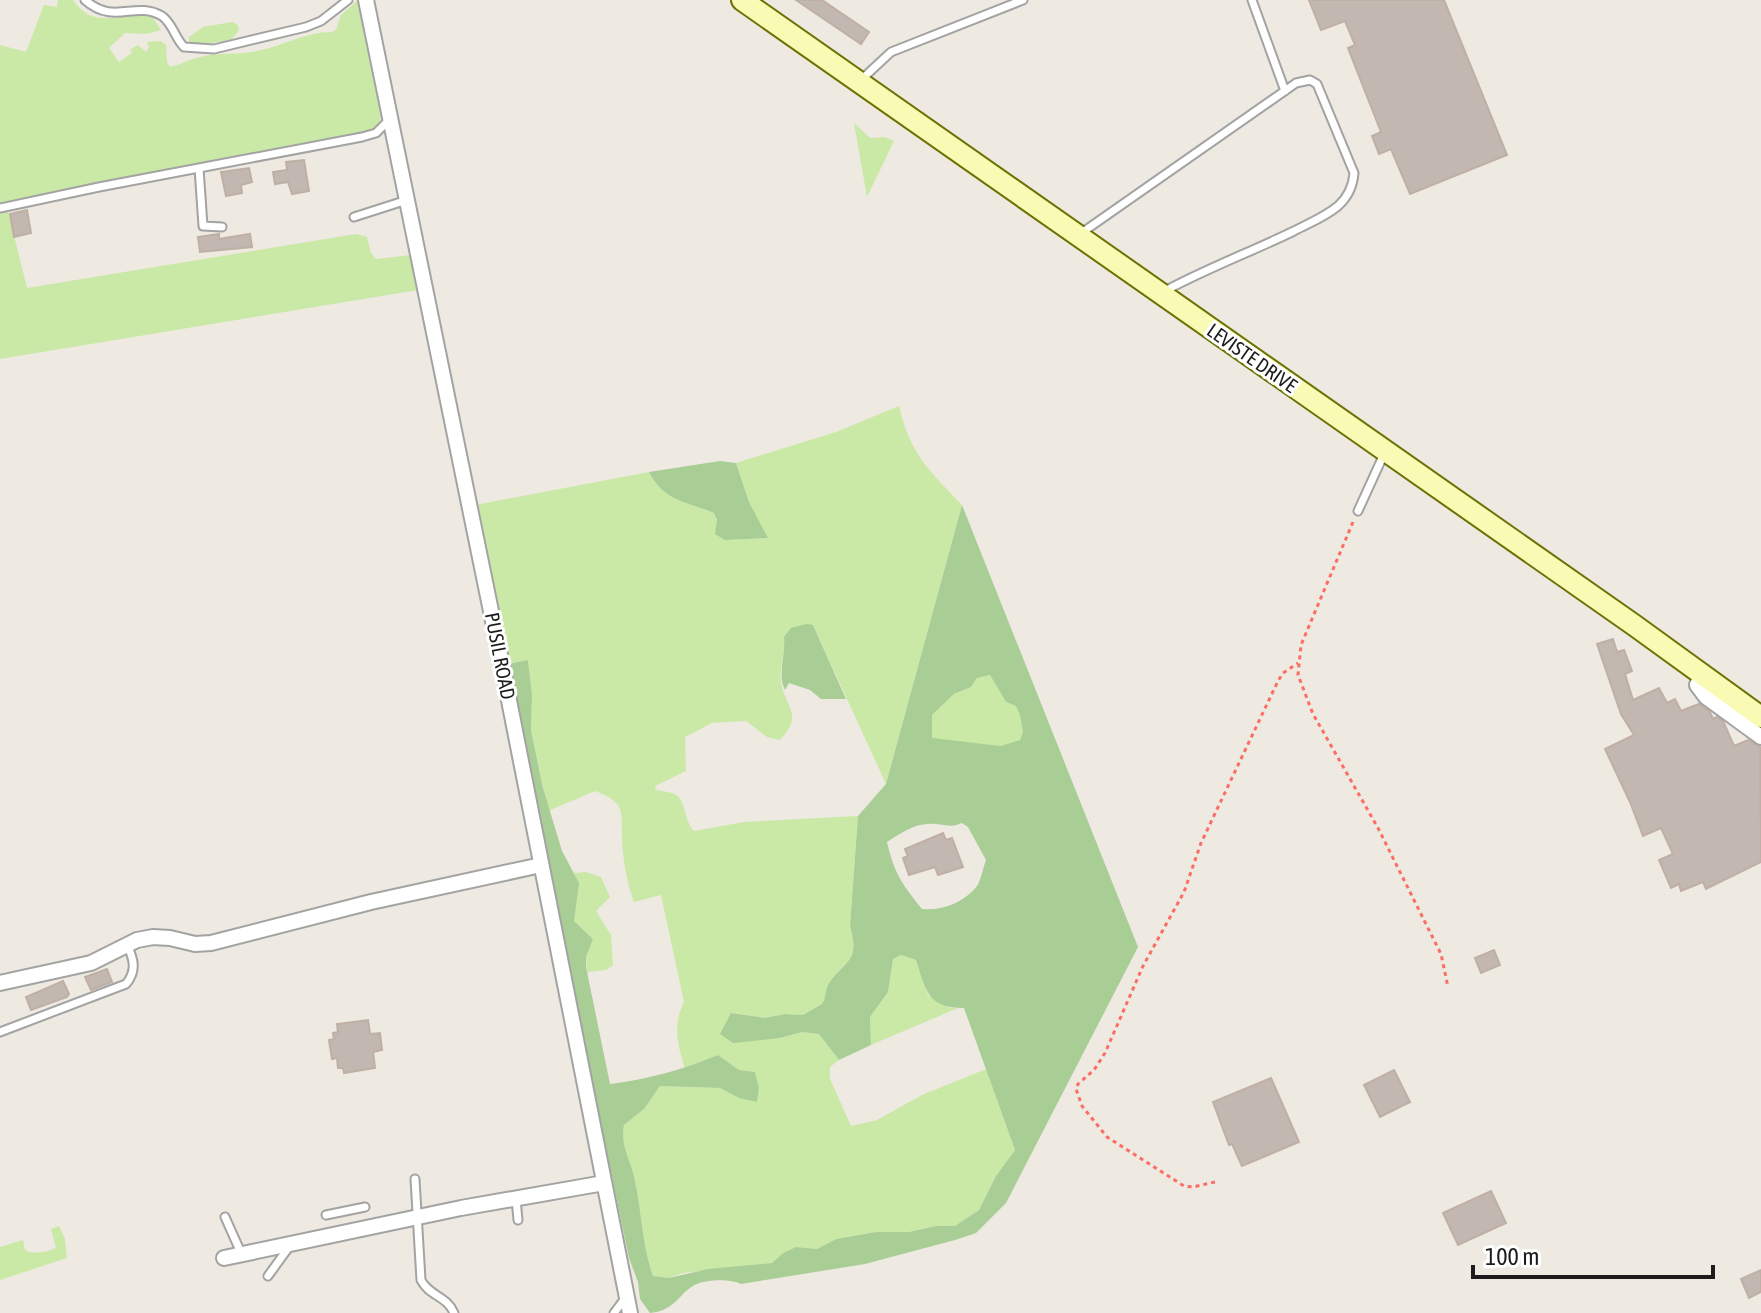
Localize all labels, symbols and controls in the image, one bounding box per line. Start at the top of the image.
street label: LEVISTE DRIVE [1203,318,1302,397]
street label: PUSIL ROAD [481,610,520,701]
scale bar [1473,1229,1713,1279]
text: 100 m [1485,1243,1539,1270]

